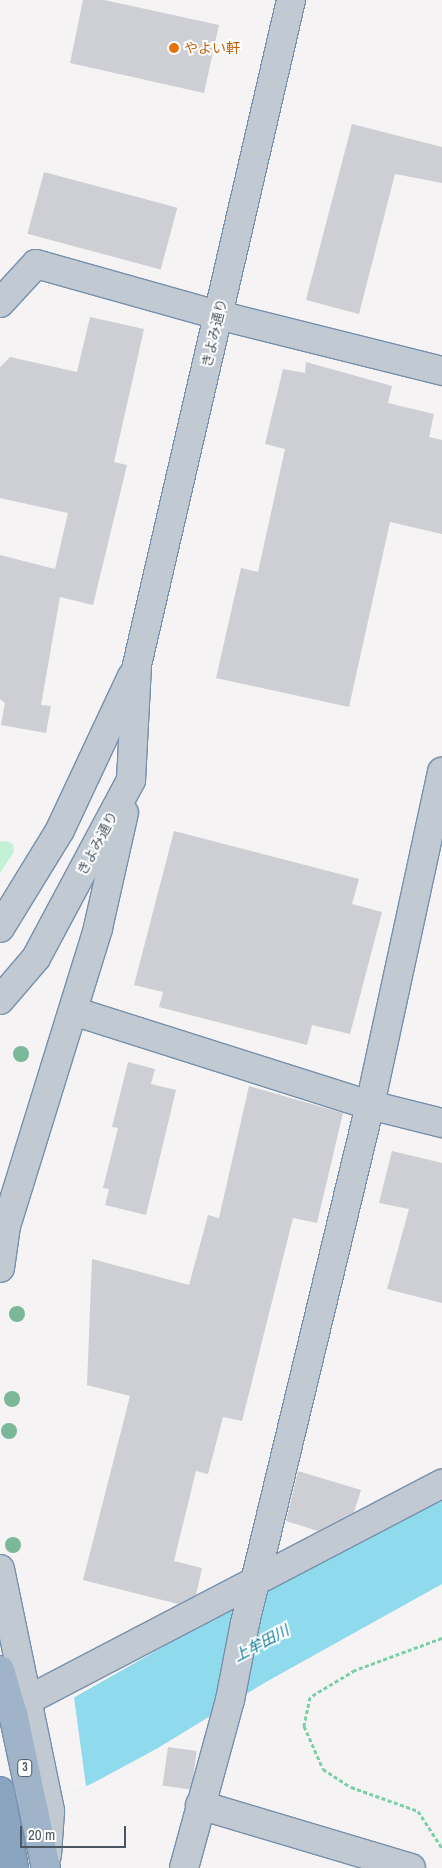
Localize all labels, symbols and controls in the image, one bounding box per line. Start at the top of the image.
place label: やよい軒 [184,40,240,56]
marker: やよい軒 [168,42,180,54]
street label: きよみ通り [198,297,230,369]
street label: きよみ通り [73,808,121,878]
water label: 上牟田川 [230,1621,292,1665]
road number: 3 [16,1759,34,1778]
scale bar [22,1816,129,1848]
text: 20 m [28,1824,55,1845]

